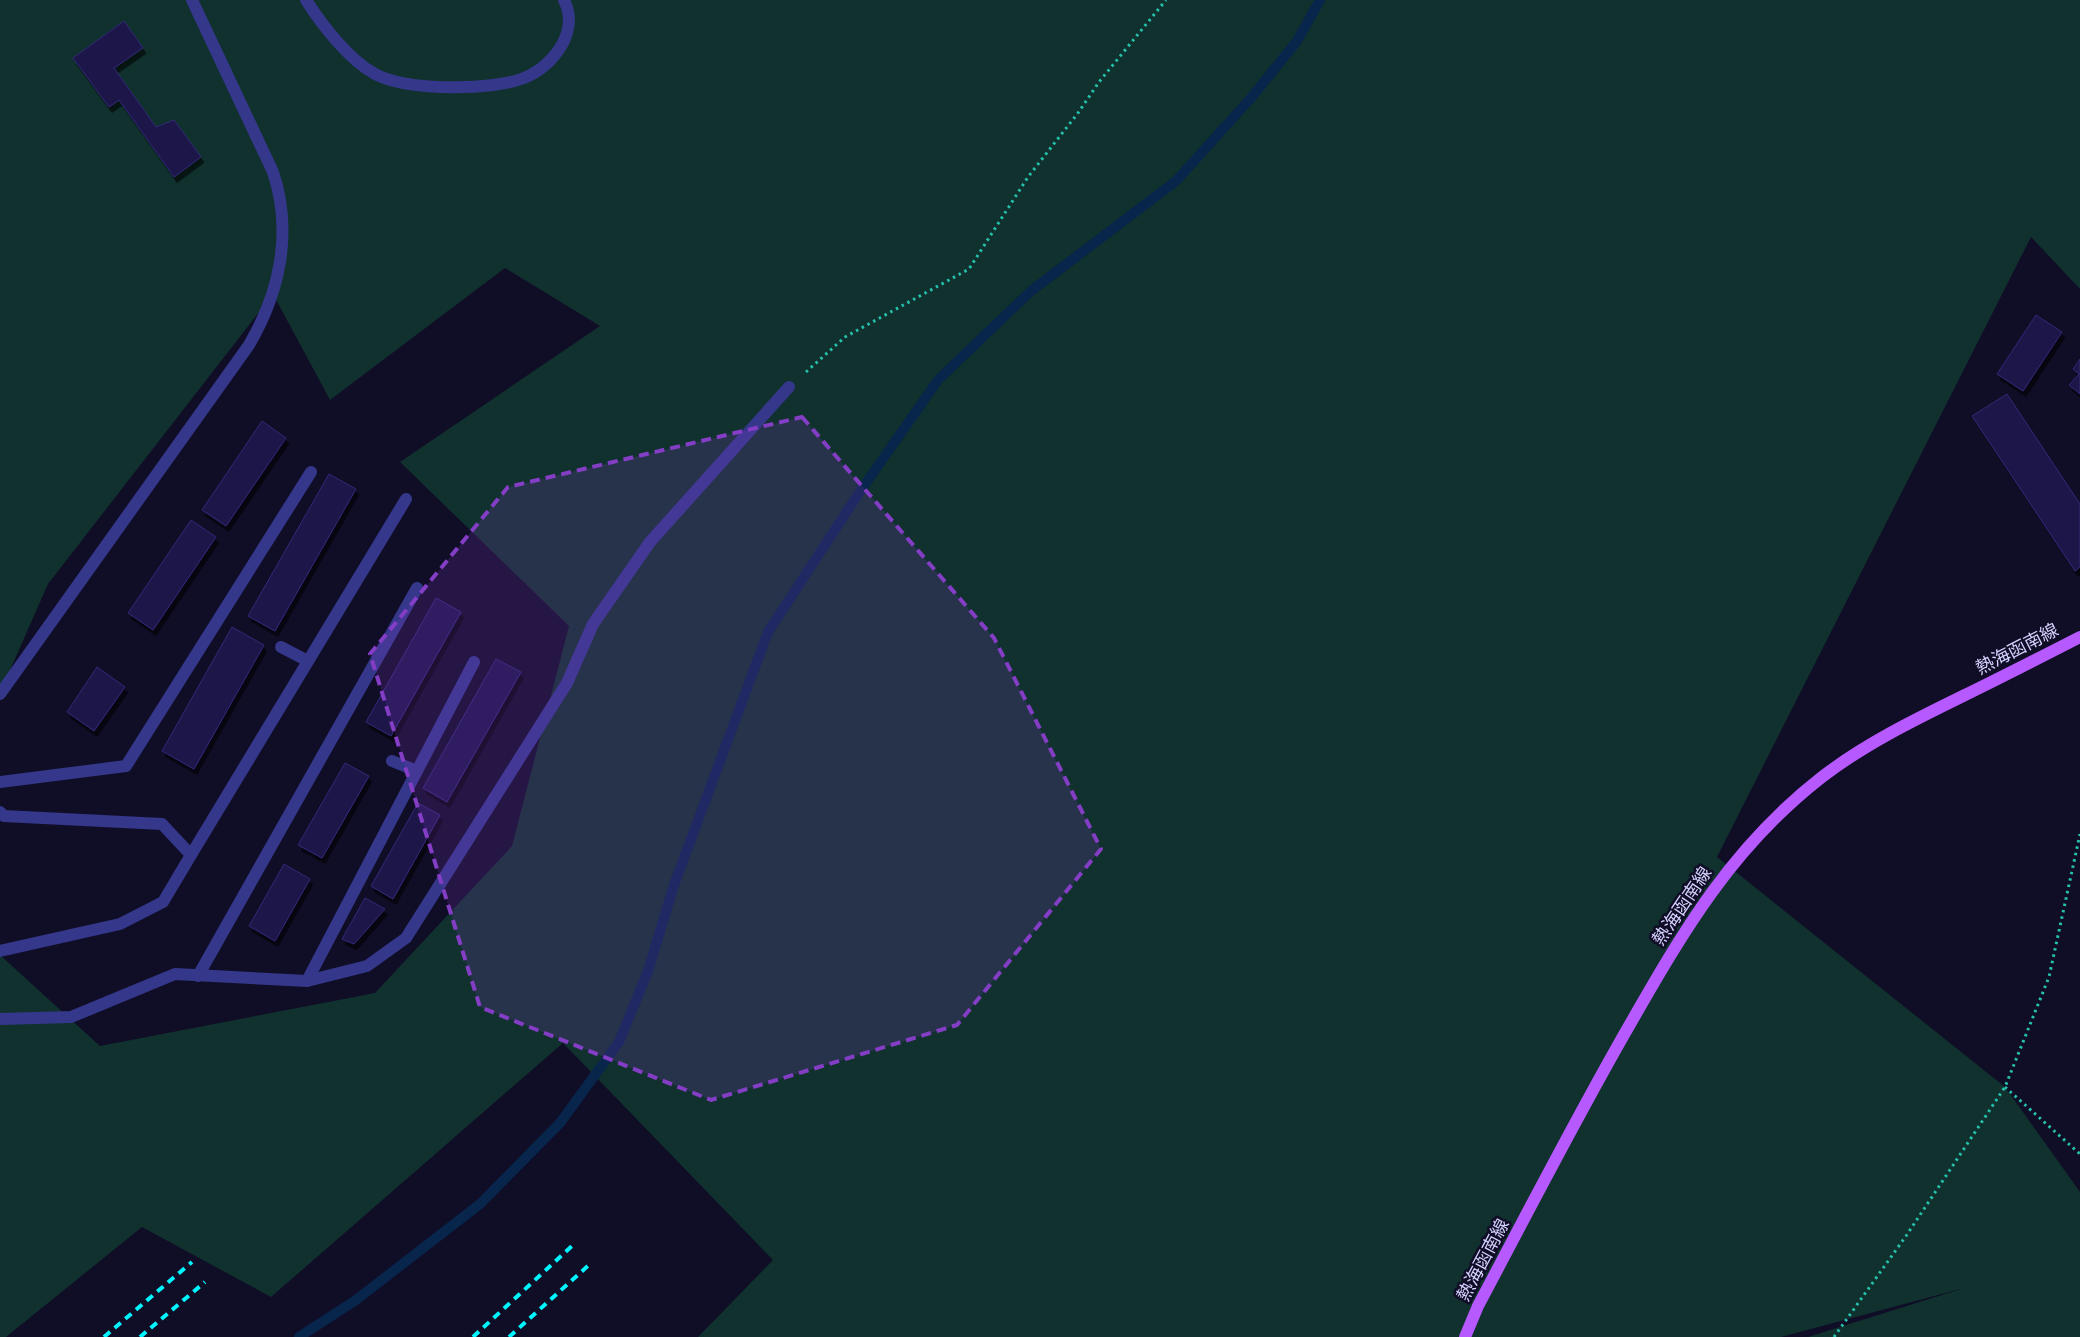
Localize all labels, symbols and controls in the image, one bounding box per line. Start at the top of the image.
street label: 熱海函南線 [1972,619,2062,679]
street label: 熱海函南線 [1648,863,1716,949]
street label: 熱海函南線 [1452,1215,1514,1305]

